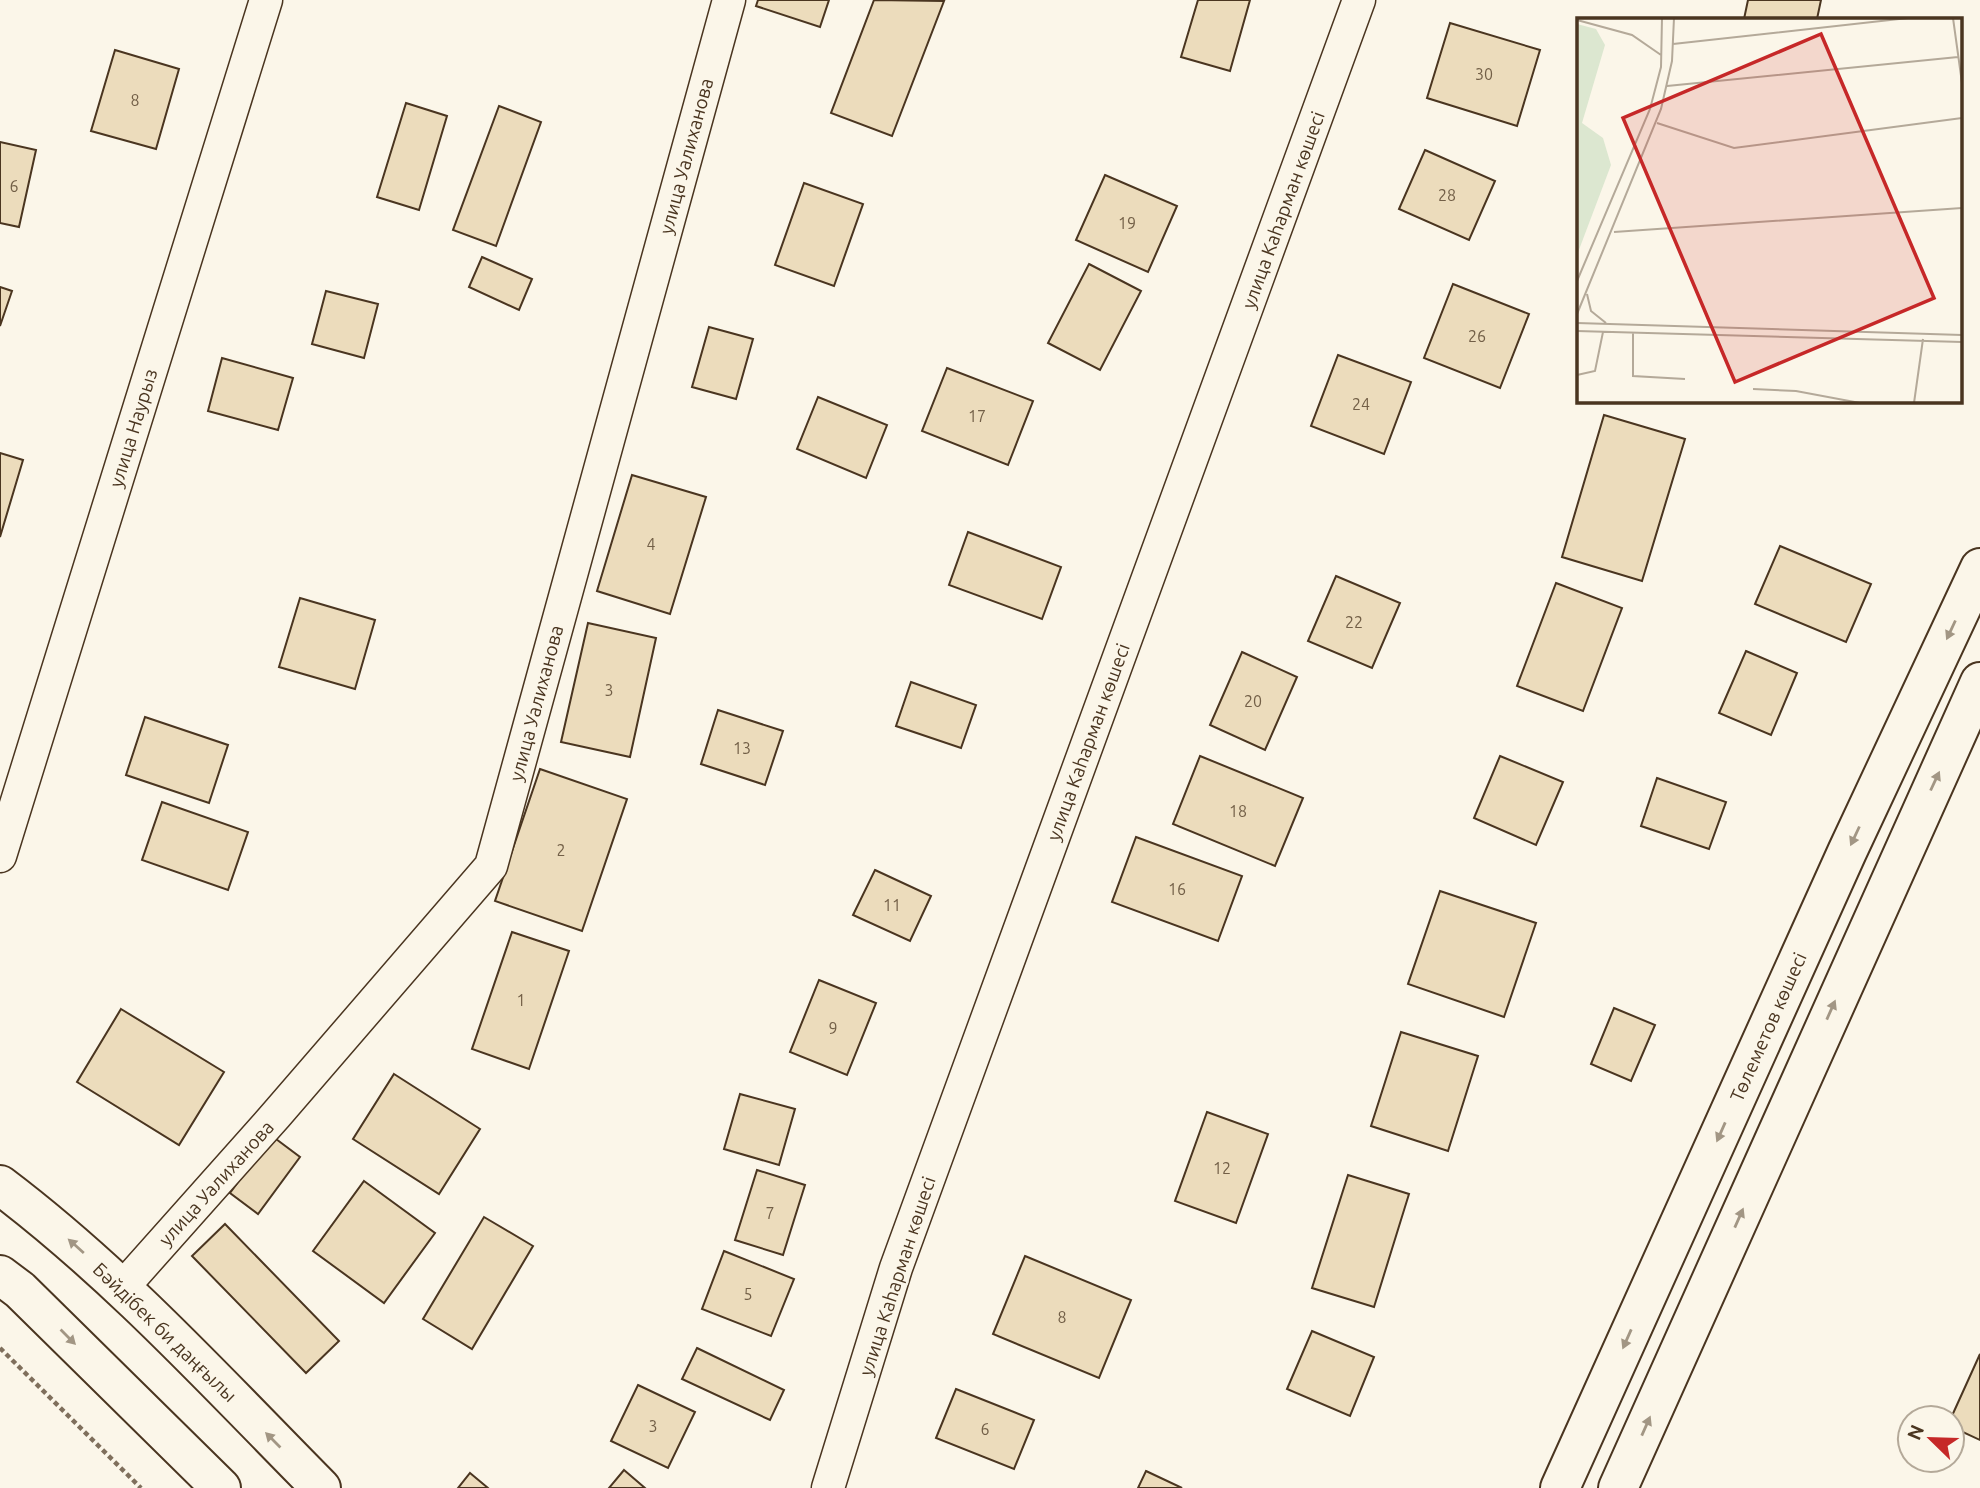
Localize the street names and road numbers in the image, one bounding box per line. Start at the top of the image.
street label: улица Уалиханова [655,76,717,236]
street label: улица Каһарман көшесі [1237,108,1329,312]
street label: улица Наурыз [105,366,161,490]
street label: улица Уалиханова [505,623,567,783]
street label: улица Каһарман көшесі [1042,640,1134,844]
street label: Төлеметов көшесі [1725,949,1811,1105]
street label: улица Уалиханова [154,1116,278,1250]
street label: улица Каһарман көшесі [854,1174,940,1378]
street label: Бәйдібек би даңғылы [89,1258,241,1406]

